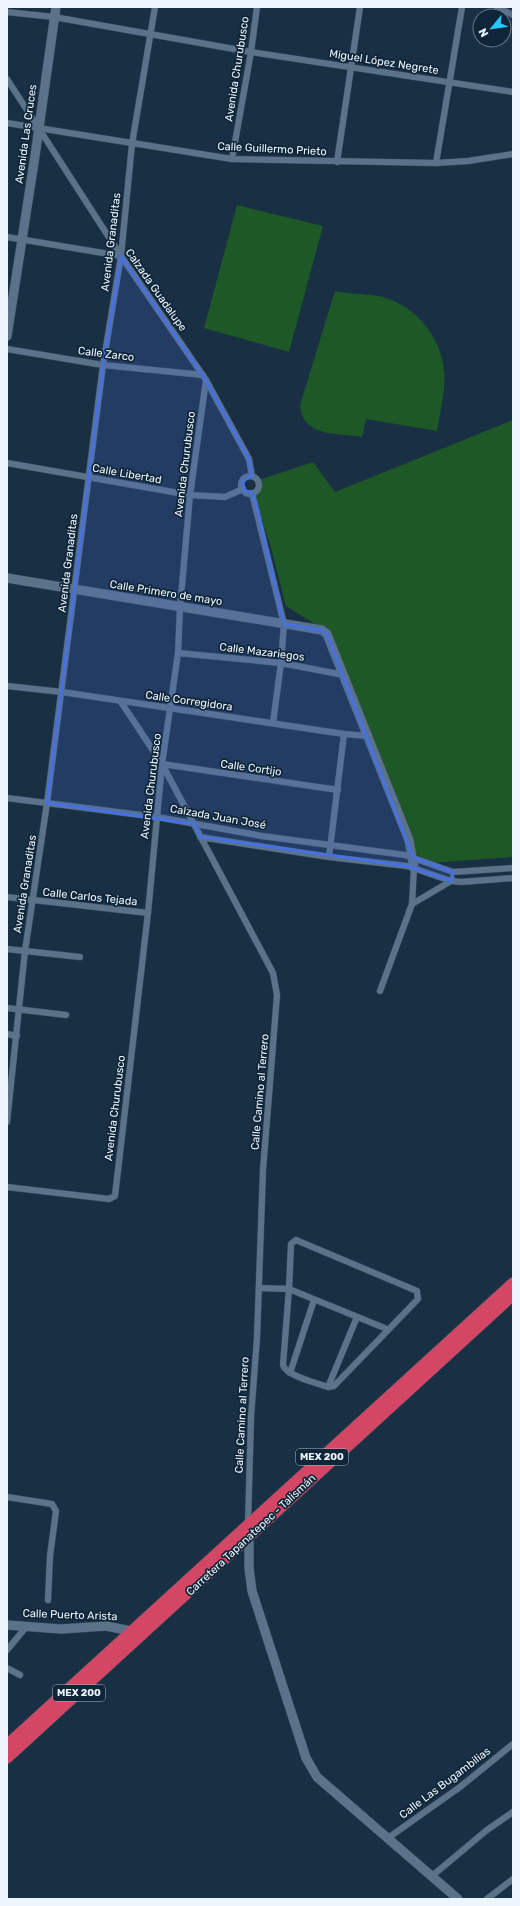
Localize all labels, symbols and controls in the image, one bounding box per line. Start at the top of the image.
north arrow [472,8,512,48]
street label: Avenida Churubusco [222,15,252,123]
text: N [476,26,491,39]
street label: Miguel López Negrete [328,47,440,77]
street label: Avenida Las Cruces [13,83,39,185]
street label: Calle Guillermo Prieto [217,140,327,158]
street label: Avenida Granaditas [98,192,124,292]
street label: Calzada Guadalupe [123,246,189,334]
street label: Calle Zarco [77,344,135,364]
street label: Avenida Churubusco [172,410,198,518]
street label: Calle Libertad [91,461,163,487]
street label: Avenida Granaditas [55,513,81,613]
street label: Calle Primero de mayo [109,578,223,608]
street label: Calle Mazariegos [219,640,306,664]
street label: Calle Corregidora [145,688,233,714]
street label: Avenida Churubusco [138,732,164,840]
street label: Calle Cortijo [220,757,282,779]
street label: Calzada Juan José [169,802,267,832]
street label: Avenida Granaditas [11,834,39,934]
street label: Calle Carlos Tejada [42,886,138,908]
street label: Calle Camino al Terrero [248,1033,272,1151]
street label: Avenida Churubusco [102,1054,128,1162]
street label: Calle Camino al Terrero [232,1356,252,1474]
road number: MEX 200 [296,1449,348,1465]
street label: Carretera Tapanatepec - Talismán [184,1472,318,1598]
street label: Calle Puerto Arista [22,1607,118,1623]
road number: MEX 200 [53,1685,105,1701]
street label: Calle Las Bugambilias [397,1744,493,1822]

